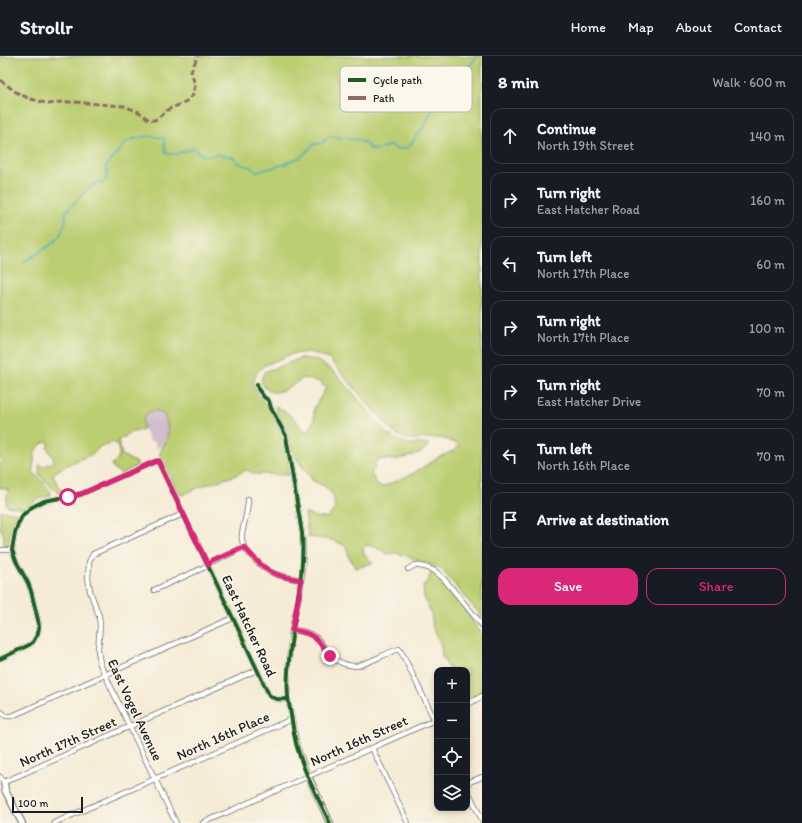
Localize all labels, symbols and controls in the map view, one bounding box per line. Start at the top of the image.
text: Strollr [20,16,73,39]
text: Home [571,19,606,36]
text: Map [628,19,654,36]
text: About [676,19,712,36]
text: Contact [734,19,782,36]
legend [340,66,472,112]
text: 8 min [498,72,539,92]
text: Cycle path [373,74,422,87]
text: Walk · 600 m [713,75,786,90]
text: Path [373,92,395,105]
text: Continue [537,120,596,138]
icon: ahead [499,125,521,147]
text: 140 m [749,129,785,144]
text: North 19th Street [537,138,634,153]
text: Turn right [537,184,601,202]
icon: right [499,189,521,211]
text: 160 m [750,193,785,208]
text: East Hatcher Road [537,202,640,217]
text: Turn left [537,248,592,266]
icon: left [499,253,521,275]
text: 60 m [756,257,785,272]
text: North 17th Place [537,266,629,281]
text: Turn right [537,312,601,330]
icon: right [499,317,521,339]
text: 100 m [749,321,785,336]
text: North 17th Place [537,330,629,345]
text: Turn right [537,376,601,394]
icon: right [499,381,521,403]
text: 70 m [757,385,785,400]
text: East Hatcher Drive [537,394,641,409]
text: Turn left [537,440,592,458]
icon: left [499,445,521,467]
text: 70 m [757,449,785,464]
text: North 16th Place [537,458,630,473]
route start [59,488,77,506]
icon: arrive [499,509,521,531]
text: Arrive at destination [537,511,669,529]
button: Save [498,568,638,605]
button: Share [646,568,786,605]
street label: East Hatcher Road [218,572,280,680]
route end [321,647,339,665]
street label: East Vogel Avenue [104,656,166,764]
map controls [434,667,470,811]
button: + [434,667,470,703]
button: − [434,703,470,739]
street label: North 16th Place [174,708,272,764]
street label: North 16th Street [308,712,410,770]
street label: North 17th Street [17,713,119,771]
button: locate [434,739,470,775]
button: layers [434,775,470,811]
scale bar [12,795,83,814]
text: 100 m [18,797,48,810]

